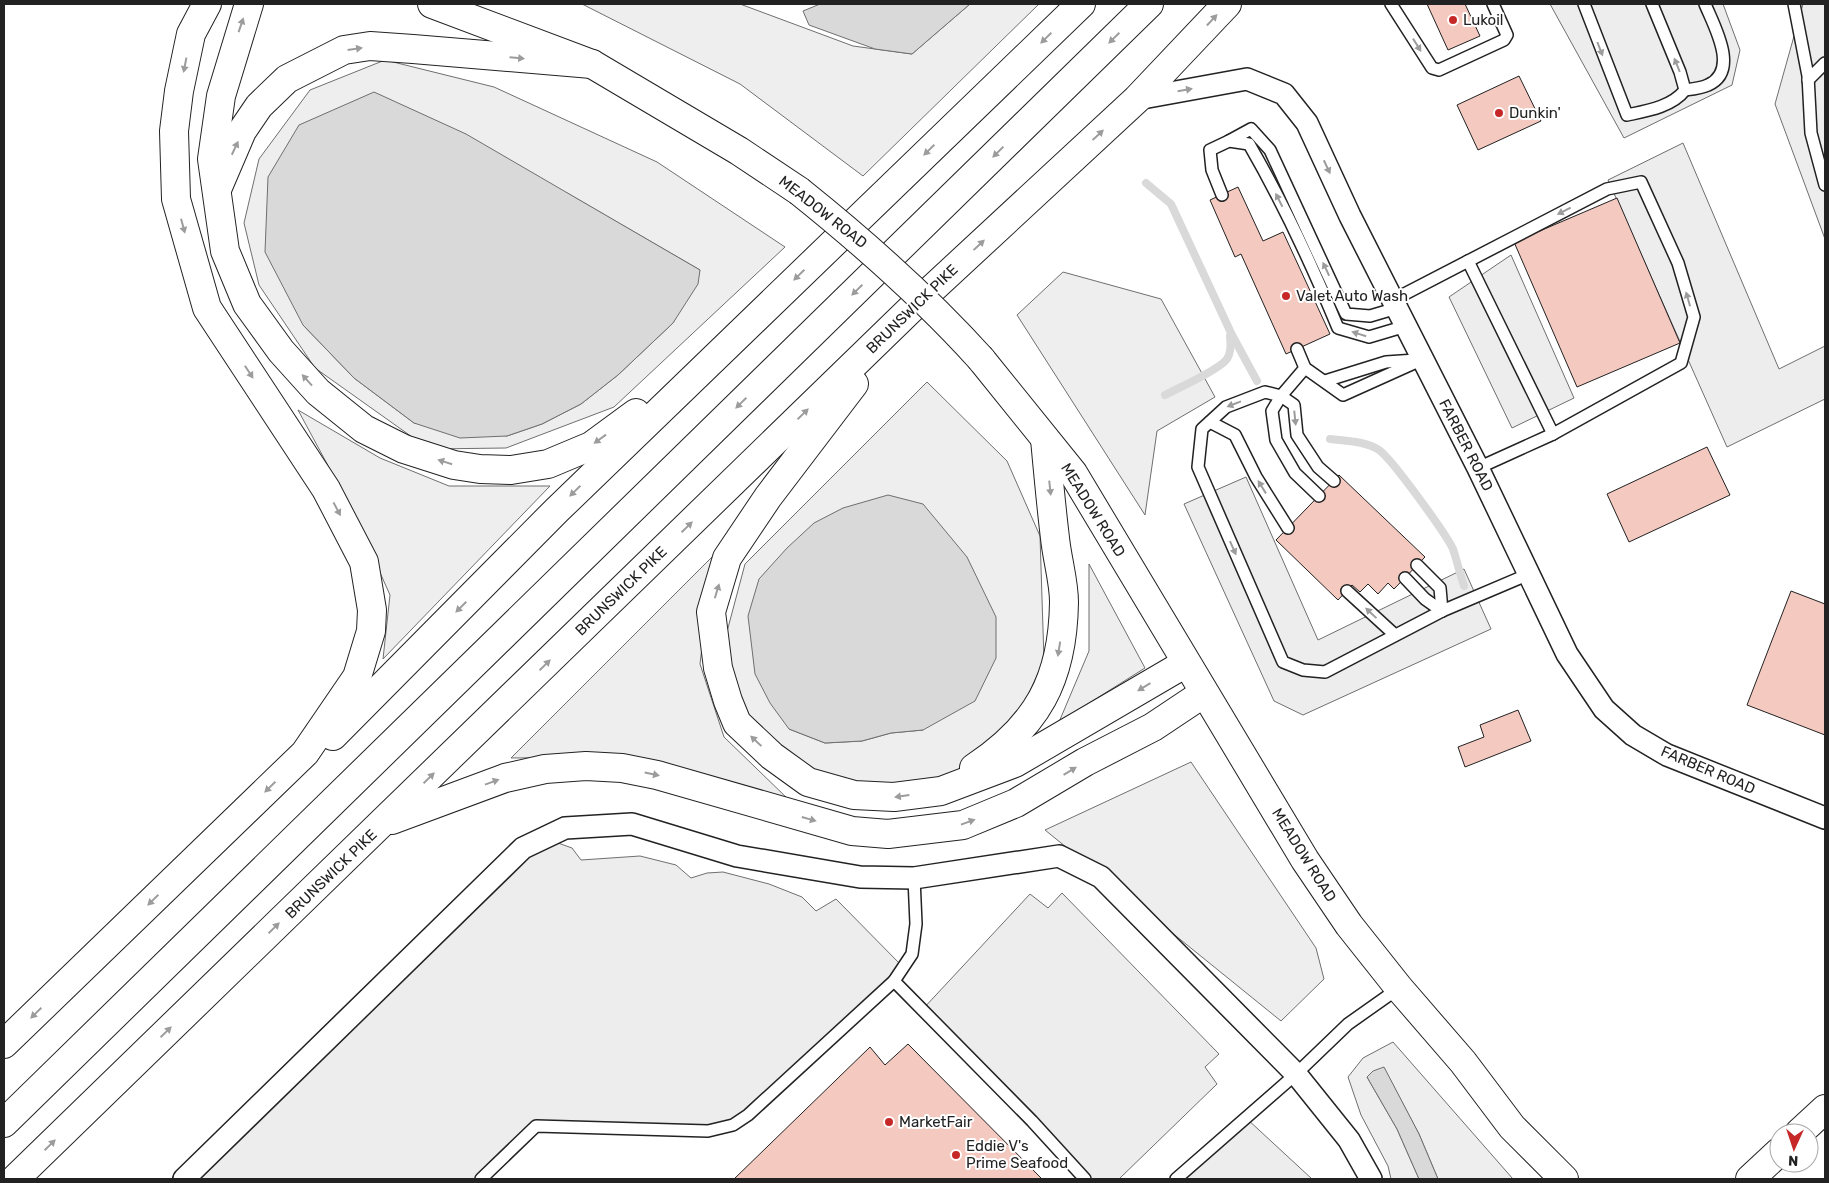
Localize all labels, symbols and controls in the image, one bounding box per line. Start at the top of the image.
place label: Lukoil [1463,11,1504,29]
one-way arrow [1206,14,1218,26]
marker: Lukoil [1447,14,1459,26]
one-way arrow [238,18,245,33]
one-way arrow [1040,32,1052,44]
one-way arrow [1108,32,1120,44]
one-way arrow [1413,38,1422,52]
one-way arrow [1597,42,1605,57]
one-way arrow [347,44,363,52]
one-way arrow [509,54,525,62]
one-way arrow [180,58,188,74]
one-way arrow [1673,58,1681,72]
one-way arrow [1178,86,1194,94]
place label: Dunkin' [1509,104,1561,122]
marker: Dunkin' [1493,107,1505,119]
one-way arrow [1092,129,1104,141]
one-way arrow [231,141,239,155]
one-way arrow [923,144,935,156]
one-way arrow [992,145,1004,157]
one-way arrow [1324,160,1332,174]
street label: MEADOW ROAD [775,172,871,252]
one-way arrow [1275,193,1283,207]
one-way arrow [1556,207,1571,215]
one-way arrow [179,218,187,233]
one-way arrow [973,240,985,251]
street label: BRUNSWICK PIKE [862,261,962,357]
one-way arrow [1321,262,1329,276]
one-way arrow [794,269,806,281]
one-way arrow [851,284,863,296]
place label: Valet Auto Wash [1296,287,1408,305]
marker: Valet Auto Wash [1280,290,1292,302]
one-way arrow [1684,292,1692,307]
one-way arrow [1352,329,1367,337]
one-way arrow [245,366,254,379]
one-way arrow [301,374,313,386]
street label: FARBER ROAD [1435,396,1497,494]
one-way arrow [735,397,747,409]
one-way arrow [1227,401,1242,408]
one-way arrow [797,408,809,420]
one-way arrow [1291,411,1299,427]
one-way arrow [594,434,607,445]
one-way arrow [437,457,452,465]
street label: MEADOW ROAD [1057,460,1129,560]
one-way arrow [1046,480,1054,496]
one-way arrow [1258,480,1267,493]
one-way arrow [570,485,582,497]
one-way arrow [333,502,341,516]
one-way arrow [680,521,692,533]
one-way arrow [1229,541,1237,555]
street label: BRUNSWICK PIKE [571,543,671,639]
one-way arrow [714,584,722,599]
one-way arrow [455,600,467,612]
one-way arrow [1365,607,1377,619]
one-way arrow [1055,641,1063,657]
one-way arrow [539,659,551,671]
one-way arrow [1137,683,1151,692]
one-way arrow [751,735,763,747]
street label: FARBER ROAD [1658,742,1758,798]
one-way arrow [1063,767,1076,776]
one-way arrow [645,770,660,778]
one-way arrow [423,772,435,784]
one-way arrow [485,778,500,785]
one-way arrow [264,781,276,793]
one-way arrow [894,792,910,800]
street label: MEADOW ROAD [1268,805,1340,905]
one-way arrow [801,815,816,823]
one-way arrow [961,818,976,826]
street label: BRUNSWICK PIKE [281,826,381,922]
one-way arrow [147,894,159,906]
one-way arrow [268,922,280,934]
one-way arrow [30,1007,42,1019]
one-way arrow [160,1026,172,1038]
place label: MarketFair [899,1113,973,1131]
marker: MarketFair [883,1116,895,1128]
north arrow [1769,1123,1819,1173]
place label: Eddie V's Prime Seafood [966,1137,1068,1172]
one-way arrow [43,1139,55,1151]
marker: Eddie V's Prime Seafood [950,1149,962,1161]
text: N [1788,1152,1799,1169]

